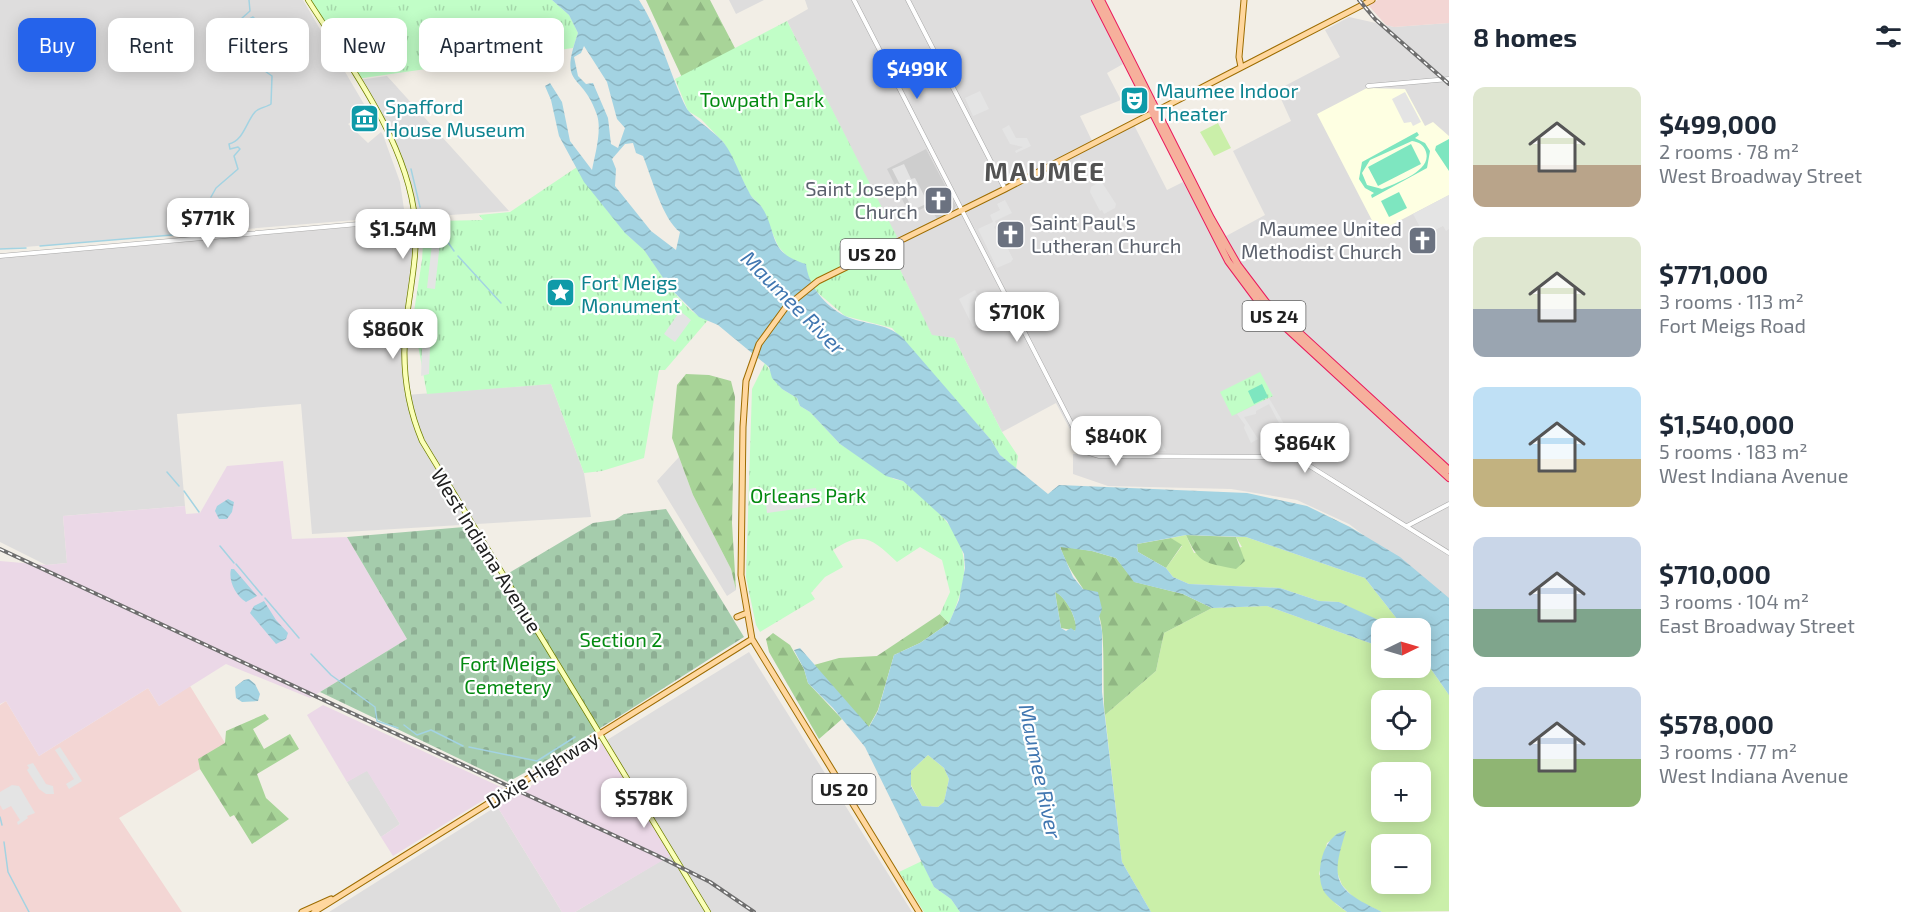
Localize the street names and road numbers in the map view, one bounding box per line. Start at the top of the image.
road number: US 20 [840,239,904,269]
road number: US 24 [1242,301,1306,331]
street label: West Indiana Avenue [427,463,547,637]
street label: Dixie Highway [481,725,603,813]
road number: US 20 [812,774,876,804]

